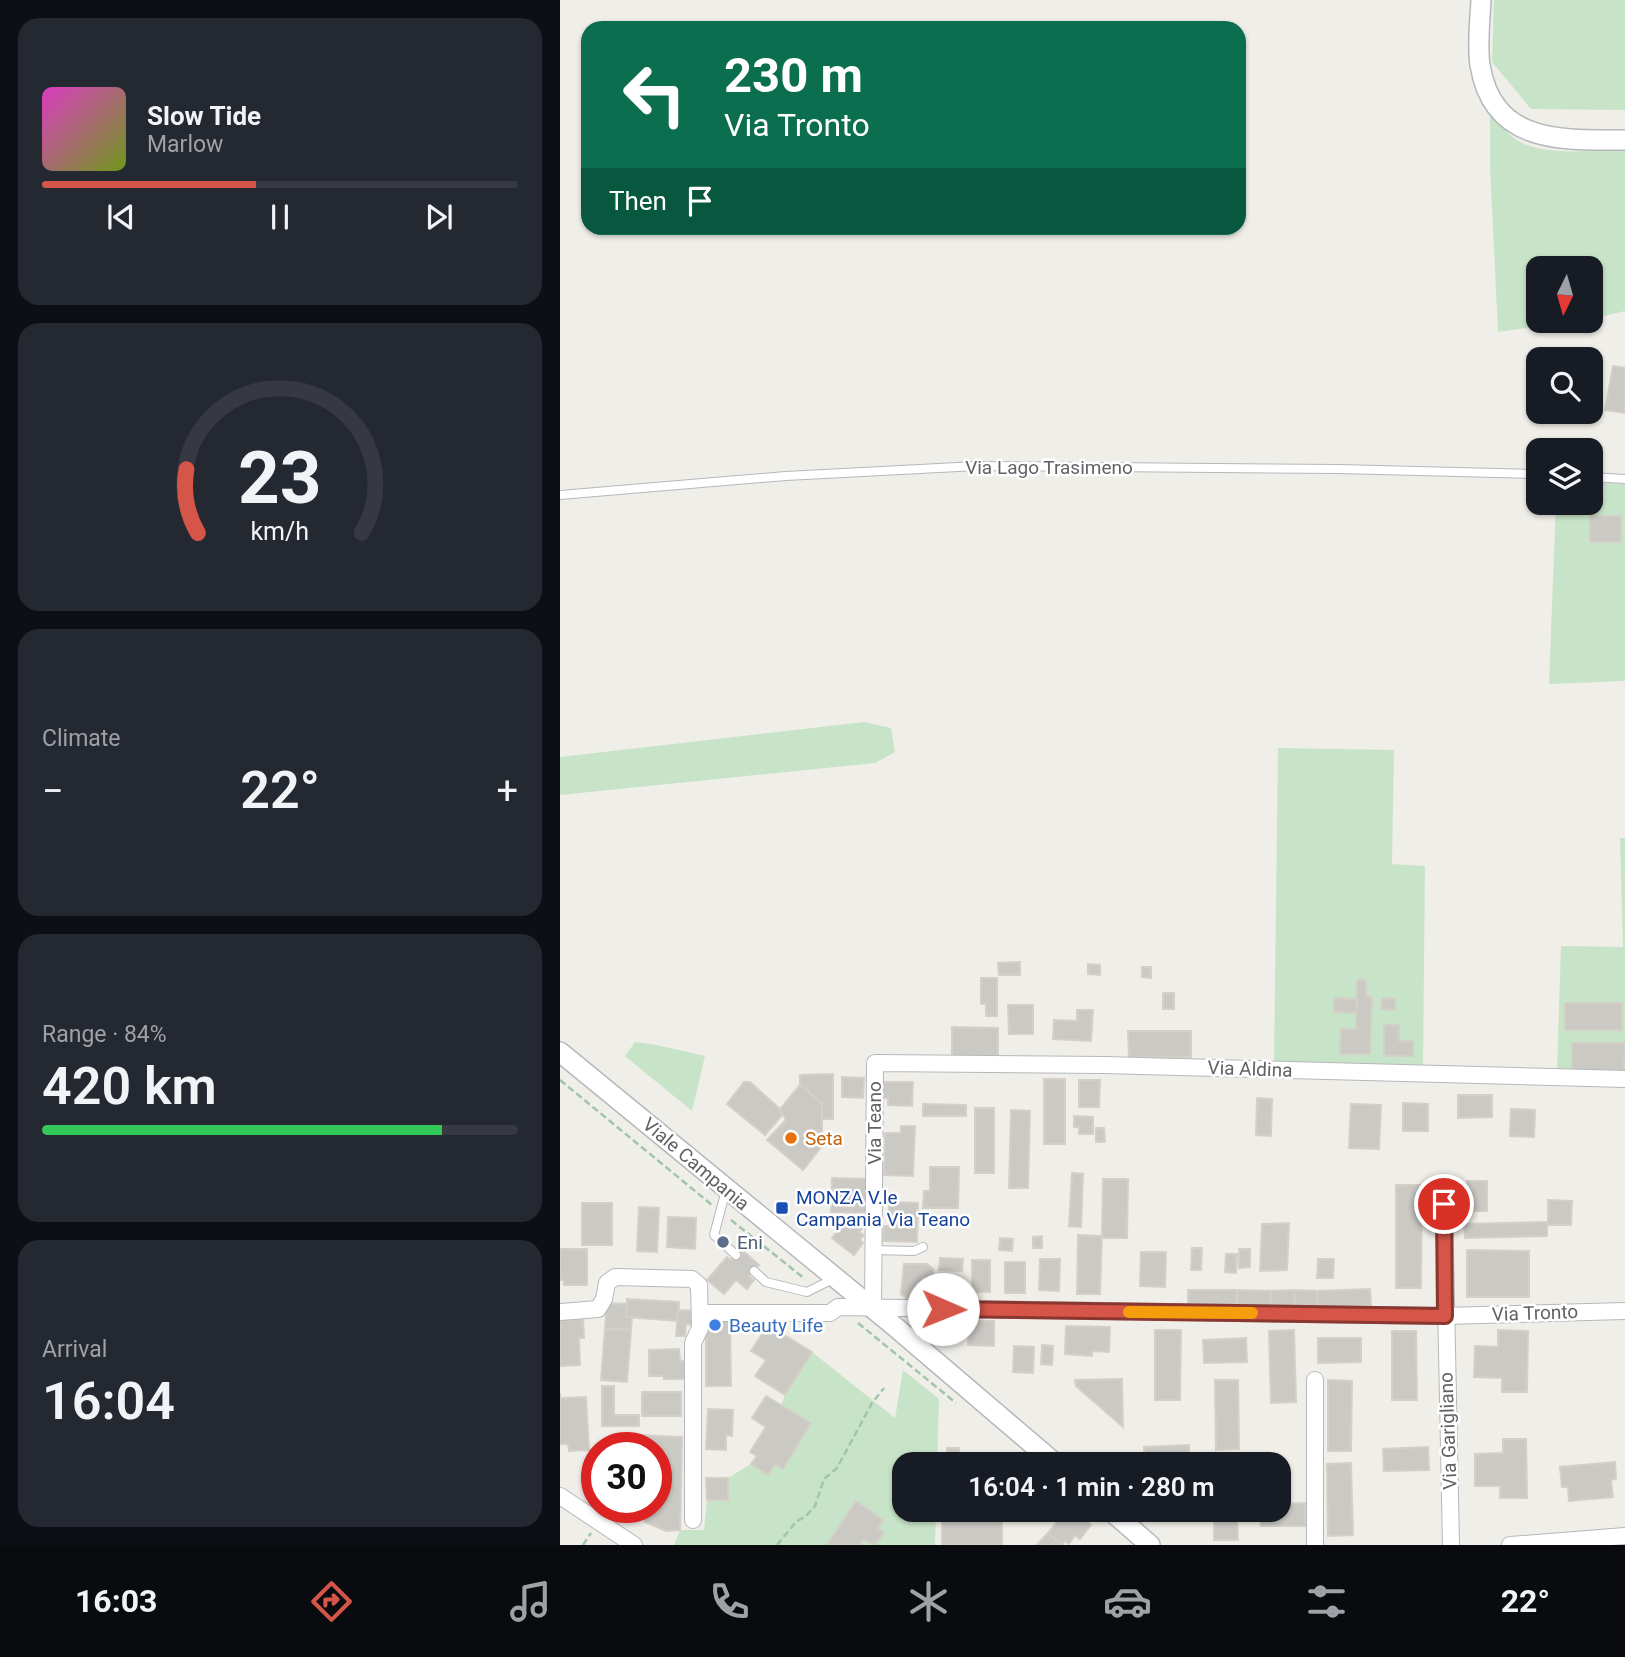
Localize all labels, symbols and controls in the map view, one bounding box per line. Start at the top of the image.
text: 230 m [724,47,863,104]
icon: left [609,49,700,140]
text: Slow Tide [147,101,261,131]
text: Via Tronto [724,106,870,144]
text: Marlow [147,131,223,158]
icon: arrive [681,182,719,220]
text: Then [609,186,667,216]
icon: previous [102,198,140,236]
icon: pause [261,198,299,236]
icon: next [420,198,458,236]
north arrow [1526,256,1603,332]
map controls [1526,256,1603,515]
button: search [1526,347,1603,424]
text: 23 [238,436,322,522]
button: layers [1526,438,1603,515]
street label: Via Lago Trasimeno [965,456,1133,479]
text: km/h [251,517,309,546]
text: Climate [42,725,121,752]
text: 22° [240,760,320,821]
text: − [42,769,64,813]
text: + [496,769,518,813]
text: Range · 84% [42,1021,167,1048]
text: 420 km [42,1056,217,1117]
street label: Via Aldina [1207,1056,1293,1082]
street label: Via Teano [863,1081,886,1165]
street label: Viale Campania [638,1113,754,1215]
place label: Seta [805,1127,843,1150]
marker: Seta [783,1130,799,1146]
pin [1414,1174,1474,1234]
icon: arrive [1425,1185,1463,1223]
place label: MONZA V.le Campania Via Teano [796,1186,970,1231]
marker: MONZA V.le Campania Via Teano [774,1200,790,1216]
place label: Eni [737,1231,763,1254]
marker: Eni [715,1234,731,1250]
position arrow [906,1272,980,1346]
street label: Via Tronto [1491,1300,1579,1326]
place label: Beauty Life [729,1314,823,1337]
marker: Beauty Life [707,1317,723,1333]
text: Arrival [42,1336,107,1363]
text: 16:04 [42,1371,175,1432]
street label: Via Garigliano [1434,1372,1462,1490]
speed limit sign: 30 [581,1432,672,1523]
text: 16:04 · 1 min · 280 m [968,1472,1215,1502]
icon: directions [307,1577,356,1626]
icon: music [506,1577,555,1626]
icon: phone [705,1577,754,1626]
icon: climate [904,1577,953,1626]
icon: car [1103,1577,1152,1626]
icon: filters [1302,1577,1351,1626]
text: 16:03 [75,1582,157,1620]
text: 22° [1501,1582,1550,1620]

